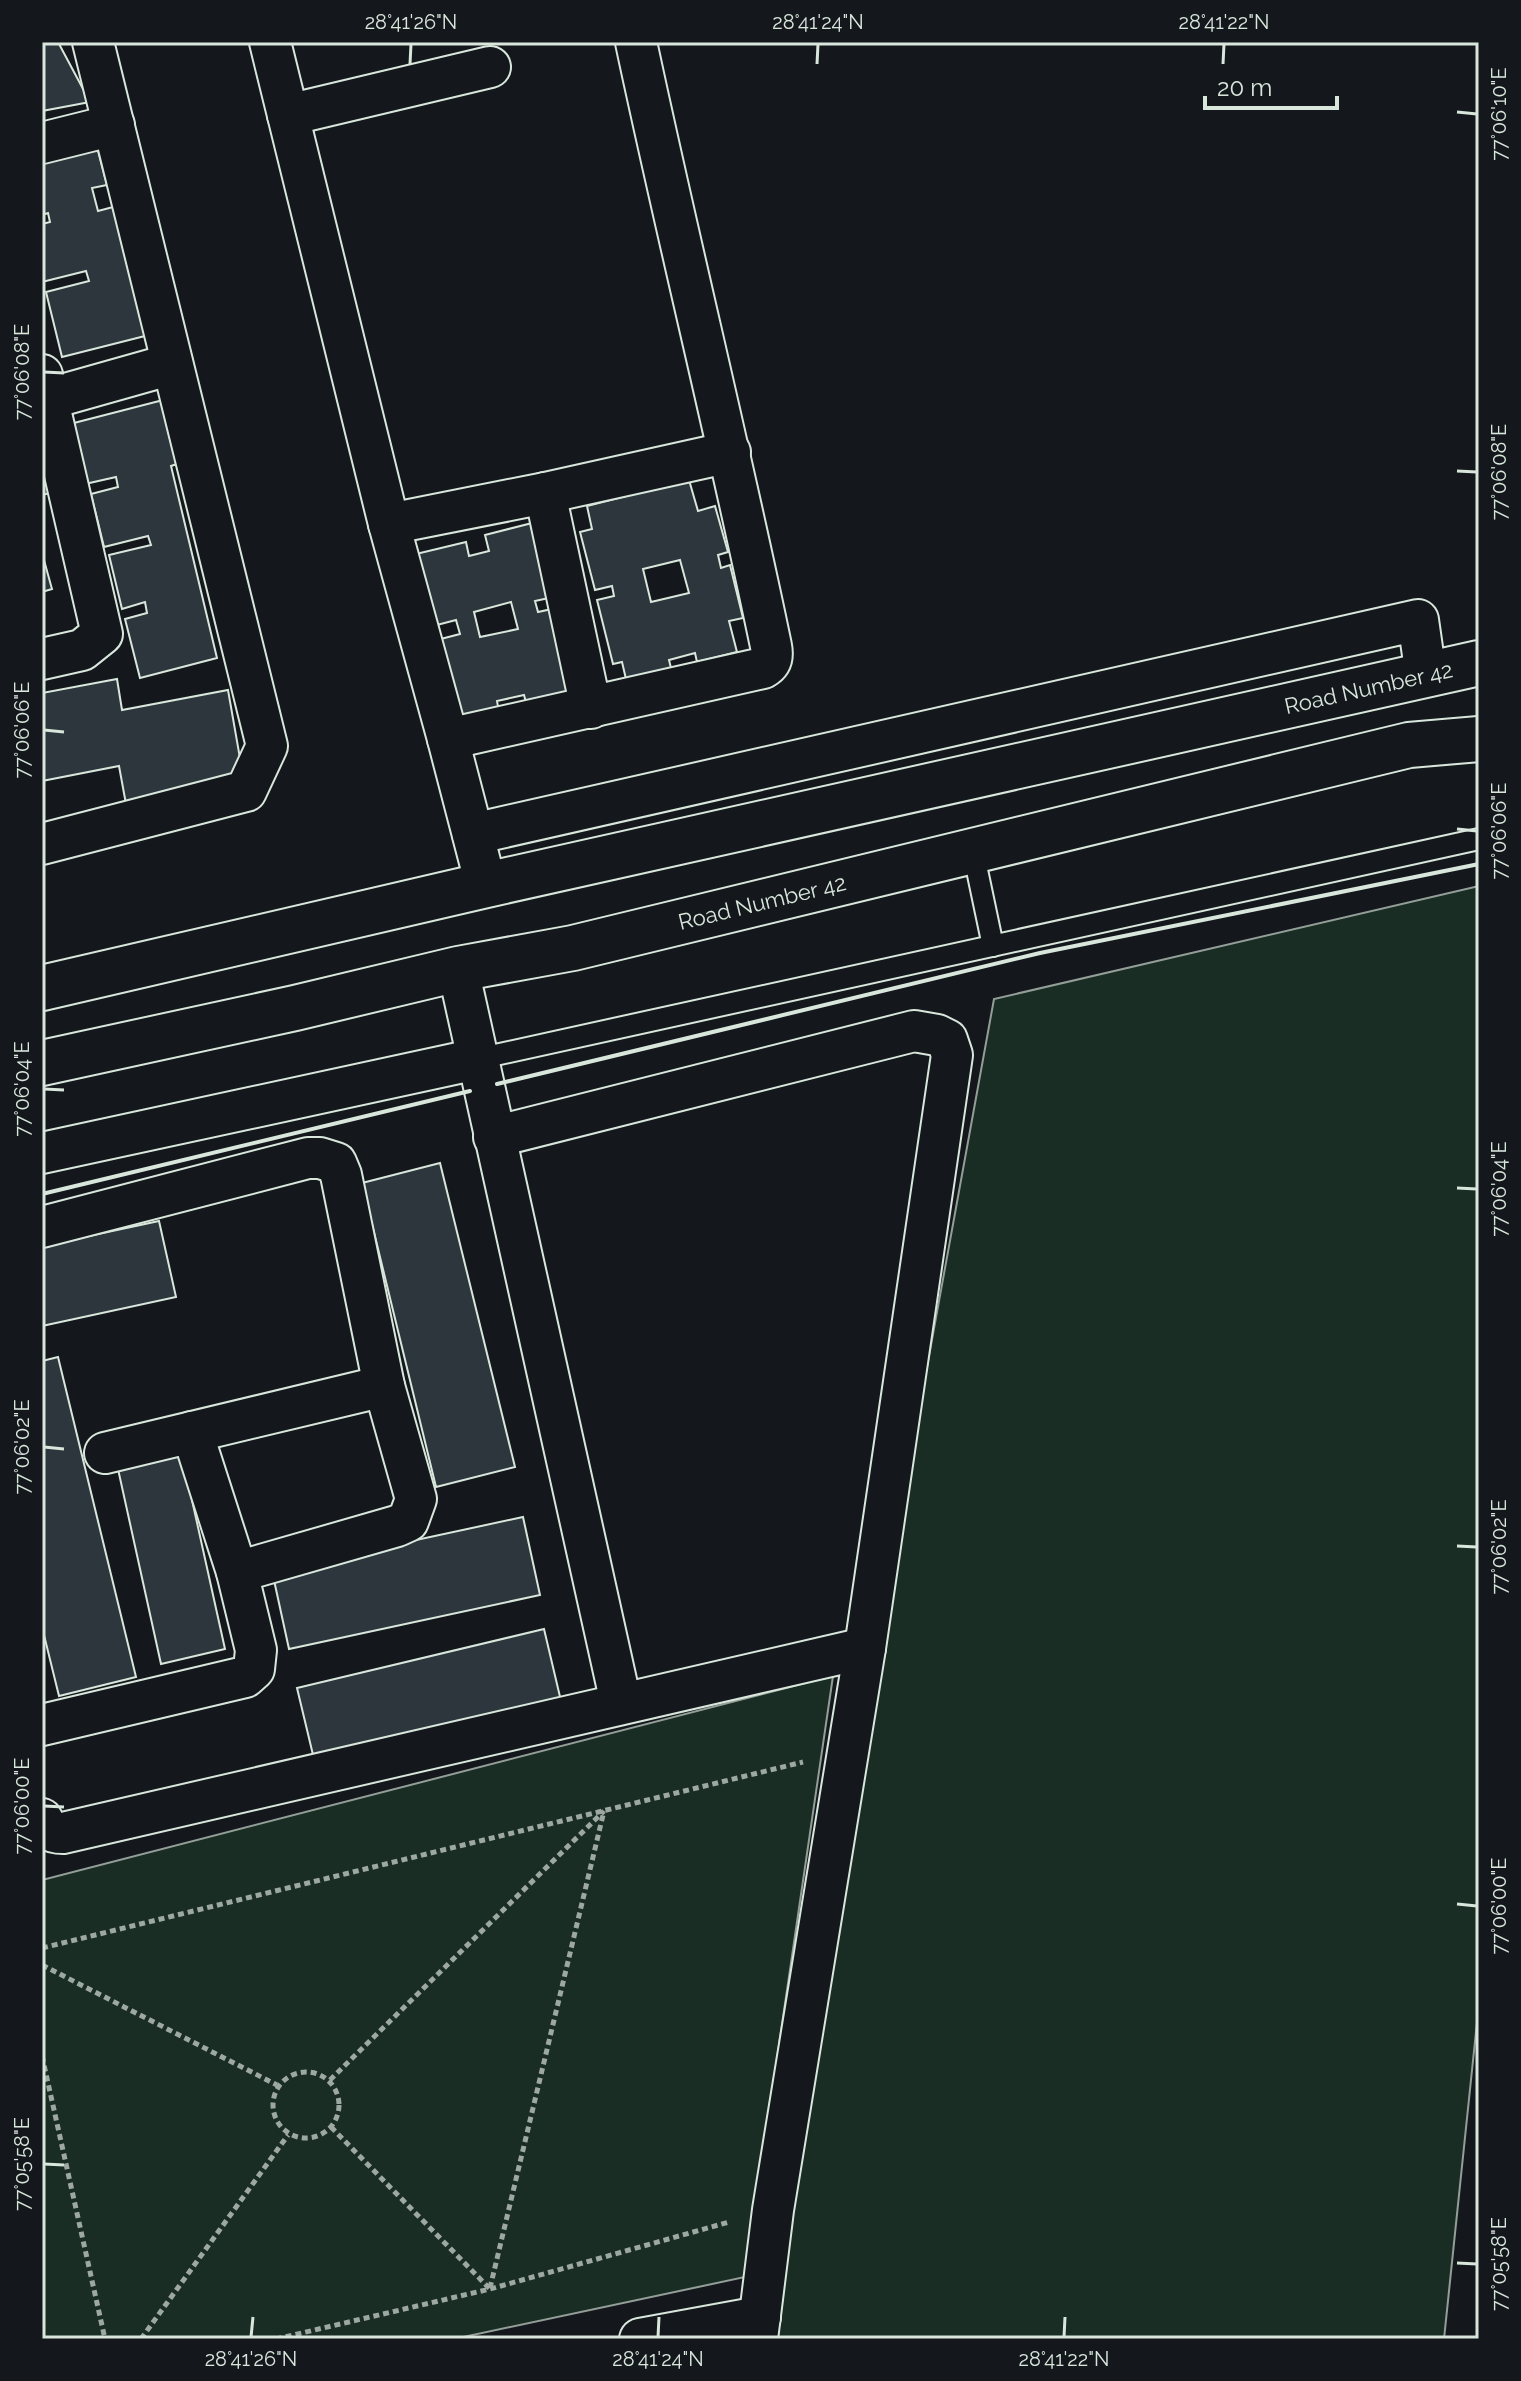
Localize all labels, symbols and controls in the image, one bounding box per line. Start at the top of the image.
text: 28°41'26"N [365,10,457,34]
text: 28°41'24"N [772,10,864,34]
text: 28°41'22"N [1179,10,1270,34]
scale bar [1205,60,1337,110]
text: 77°06'10"E [1487,67,1511,161]
text: 20 m [1217,73,1272,102]
text: 77°06'08"E [10,324,34,420]
text: 77°06'08"E [1487,424,1511,520]
street label: Road Number 42 [1282,656,1455,719]
text: 77°06'06"E [10,682,34,778]
text: 77°06'06"E [1487,783,1511,879]
street label: Road Number 42 [676,869,849,935]
text: 77°06'04"E [10,1041,34,1137]
text: 77°06'04"E [1487,1141,1511,1237]
text: 77°06'02"E [10,1399,34,1495]
text: 77°06'02"E [1487,1499,1511,1595]
text: 77°06'00"E [10,1758,34,1854]
text: 77°06'00"E [1487,1858,1511,1954]
text: 77°05'58"E [10,2117,34,2211]
text: 77°05'58"E [1487,2217,1511,2311]
text: 28°41'26"N [205,2347,297,2371]
text: 28°41'24"N [612,2347,704,2371]
text: 28°41'22"N [1019,2347,1110,2371]

